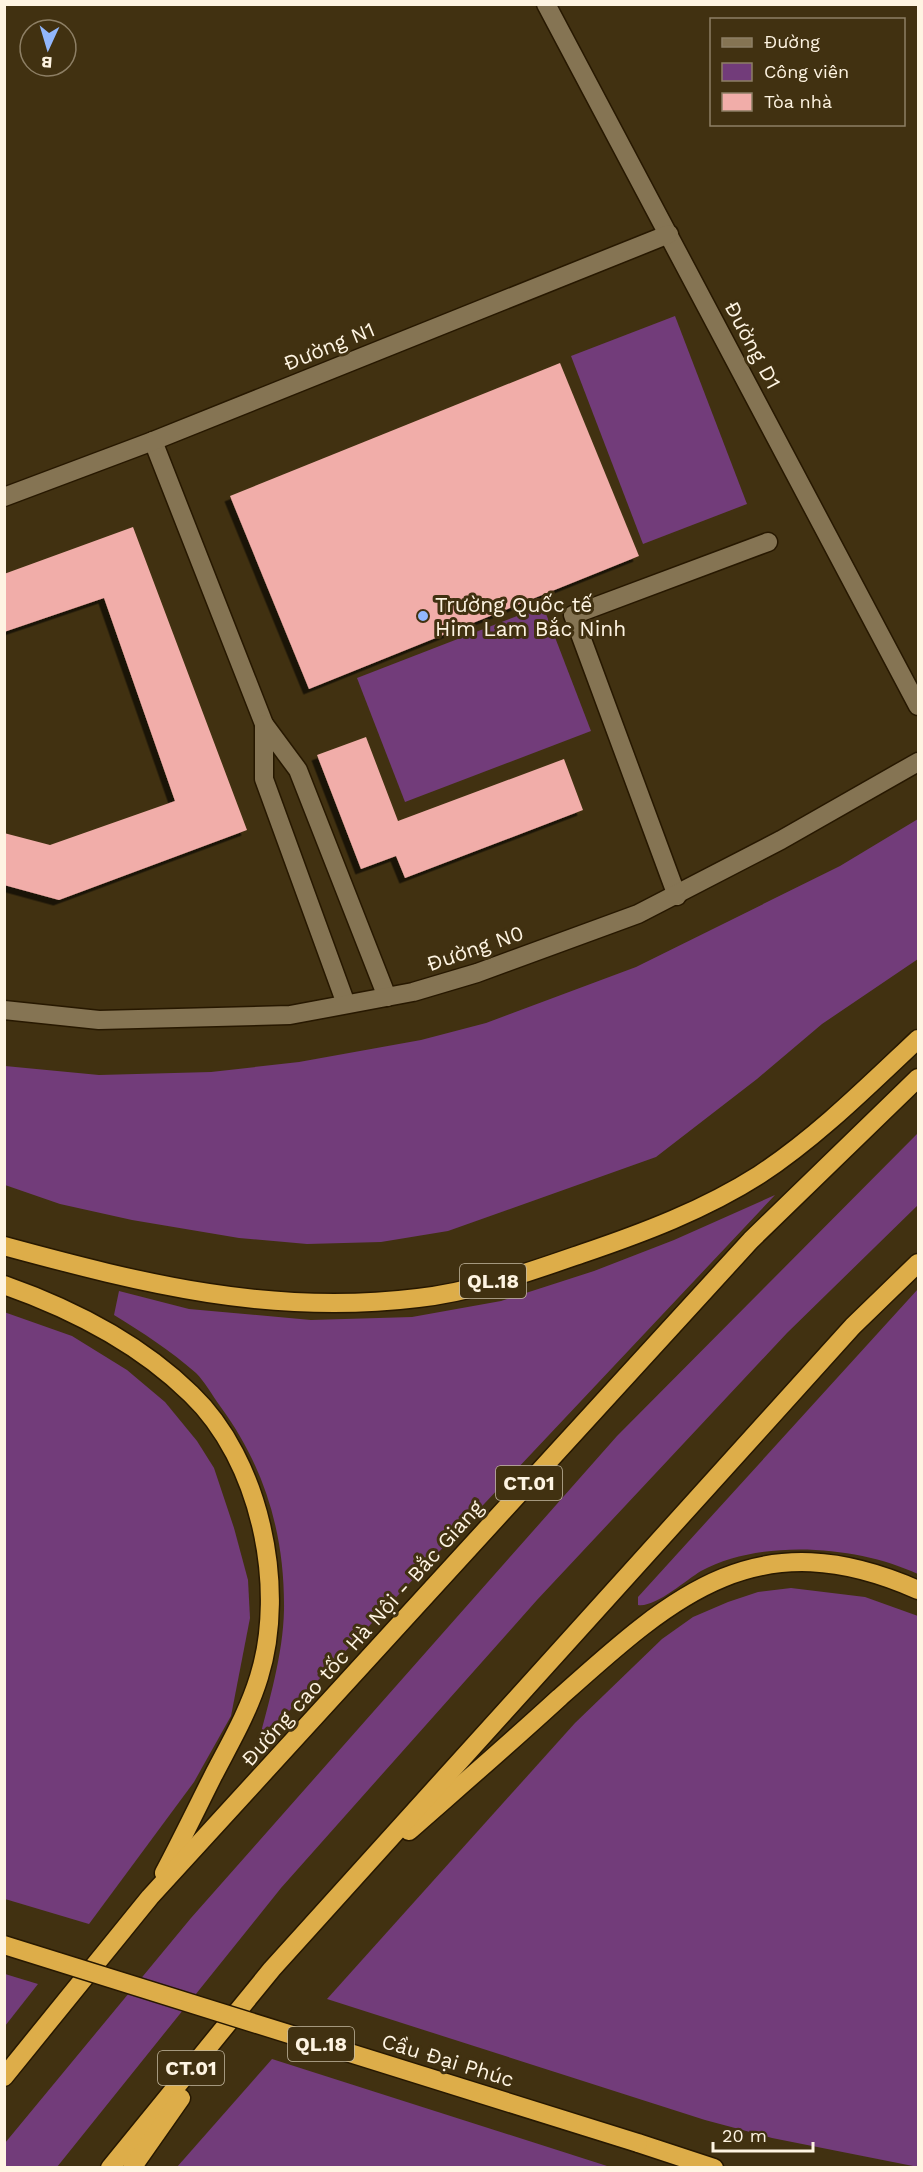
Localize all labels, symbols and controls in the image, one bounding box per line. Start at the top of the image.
north arrow [18,18,78,78]
legend [710,18,905,126]
text: Đường [764,31,820,52]
text: B [41,53,53,72]
text: Công viên [764,61,849,82]
text: Tòa nhà [764,91,832,112]
street label: Đường D1 [719,297,787,393]
street label: Đường N1 [280,316,378,376]
place label: Trường Quốc tế Him Lam Bắc Ninh [435,592,626,641]
marker: Trường Quốc tế Him Lam Bắc Ninh [416,609,430,623]
street label: Đường N0 [423,920,527,976]
road number: QL.18 [460,1264,526,1298]
road number: CT.01 [496,1466,562,1500]
street label: Đường cao tốc Hà Nội - Bắc Giang [236,1494,489,1771]
road number: QL.18 [288,2027,354,2061]
street label: Cầu Đại Phúc [379,2028,517,2092]
road number: CT.01 [158,2051,224,2085]
scale bar [713,2115,814,2153]
text: 20 m [722,2125,767,2146]

